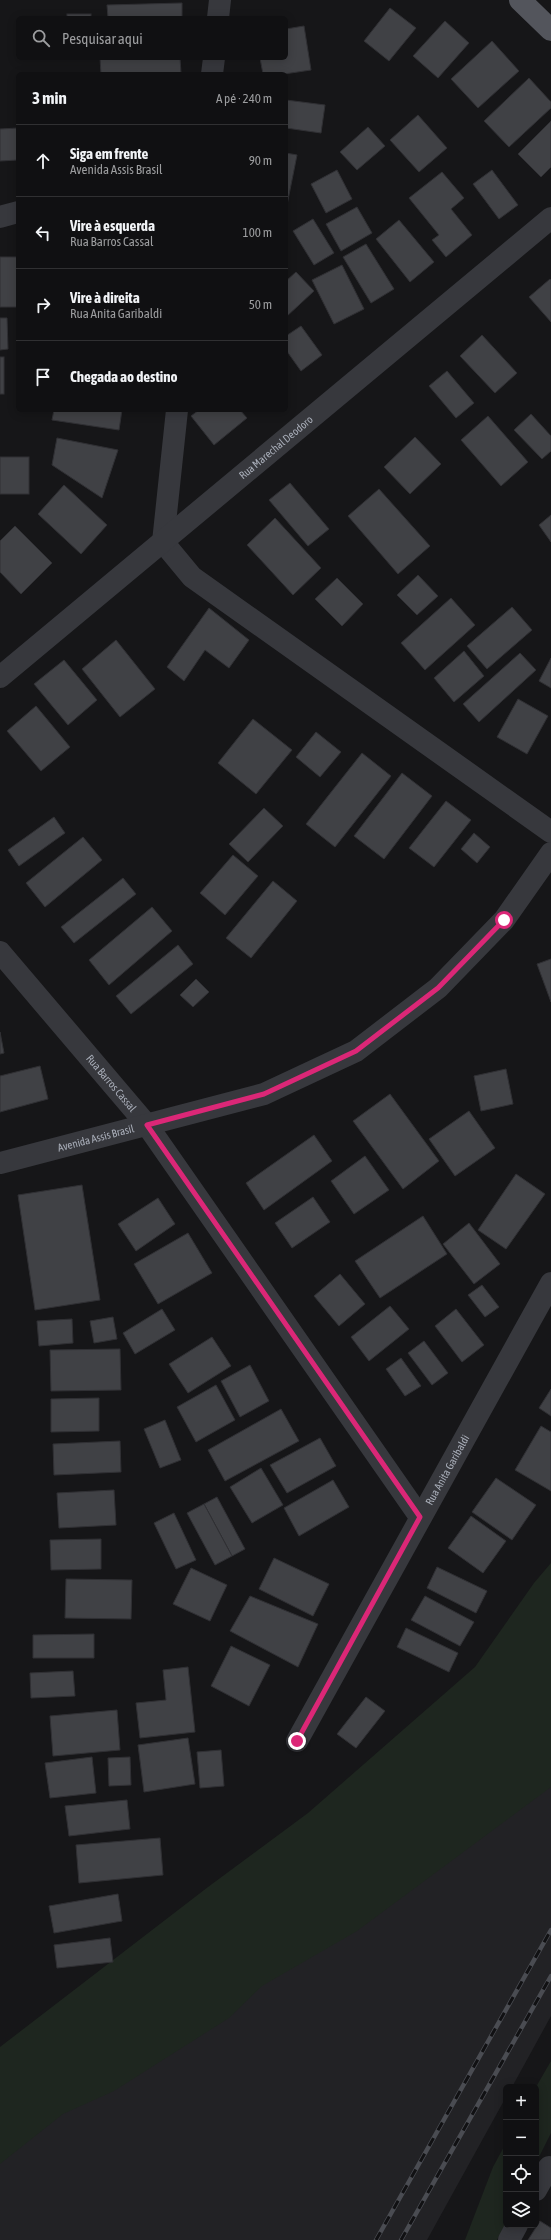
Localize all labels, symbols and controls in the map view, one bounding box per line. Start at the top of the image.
search box [16,16,288,60]
icon: search [30,27,52,49]
text: Pesquisar aqui [62,30,143,47]
text: 3 min [32,88,67,108]
text: A pé · 240 m [216,91,272,106]
text: Siga em frente [70,145,148,162]
icon: ahead [32,150,54,172]
text: 90 m [249,153,272,168]
text: Avenida Assis Brasil [70,162,163,177]
text: Vire à esquerda [70,217,155,234]
icon: left [32,222,54,244]
text: 100 m [243,225,272,240]
text: Rua Barros Cassal [70,234,154,249]
text: Vire à direita [70,289,140,306]
icon: right [32,294,54,316]
text: 50 m [249,297,272,312]
text: Rua Anita Garibaldi [70,306,162,321]
icon: arrive [32,366,54,388]
text: Chegada ao destino [70,368,178,385]
street label: Rua Marechal Deodoro [237,413,315,481]
route start [495,911,513,929]
street label: Rua Barros Cassal [84,1052,139,1114]
street label: Avenida Assis Brasil [56,1122,135,1154]
street label: Rua Anita Garibaldi [423,1433,472,1507]
route end [288,1732,306,1750]
map controls [503,2084,539,2228]
button: + [503,2084,539,2120]
button: − [503,2120,539,2156]
button: locate [503,2156,539,2192]
button: layers [503,2192,539,2228]

